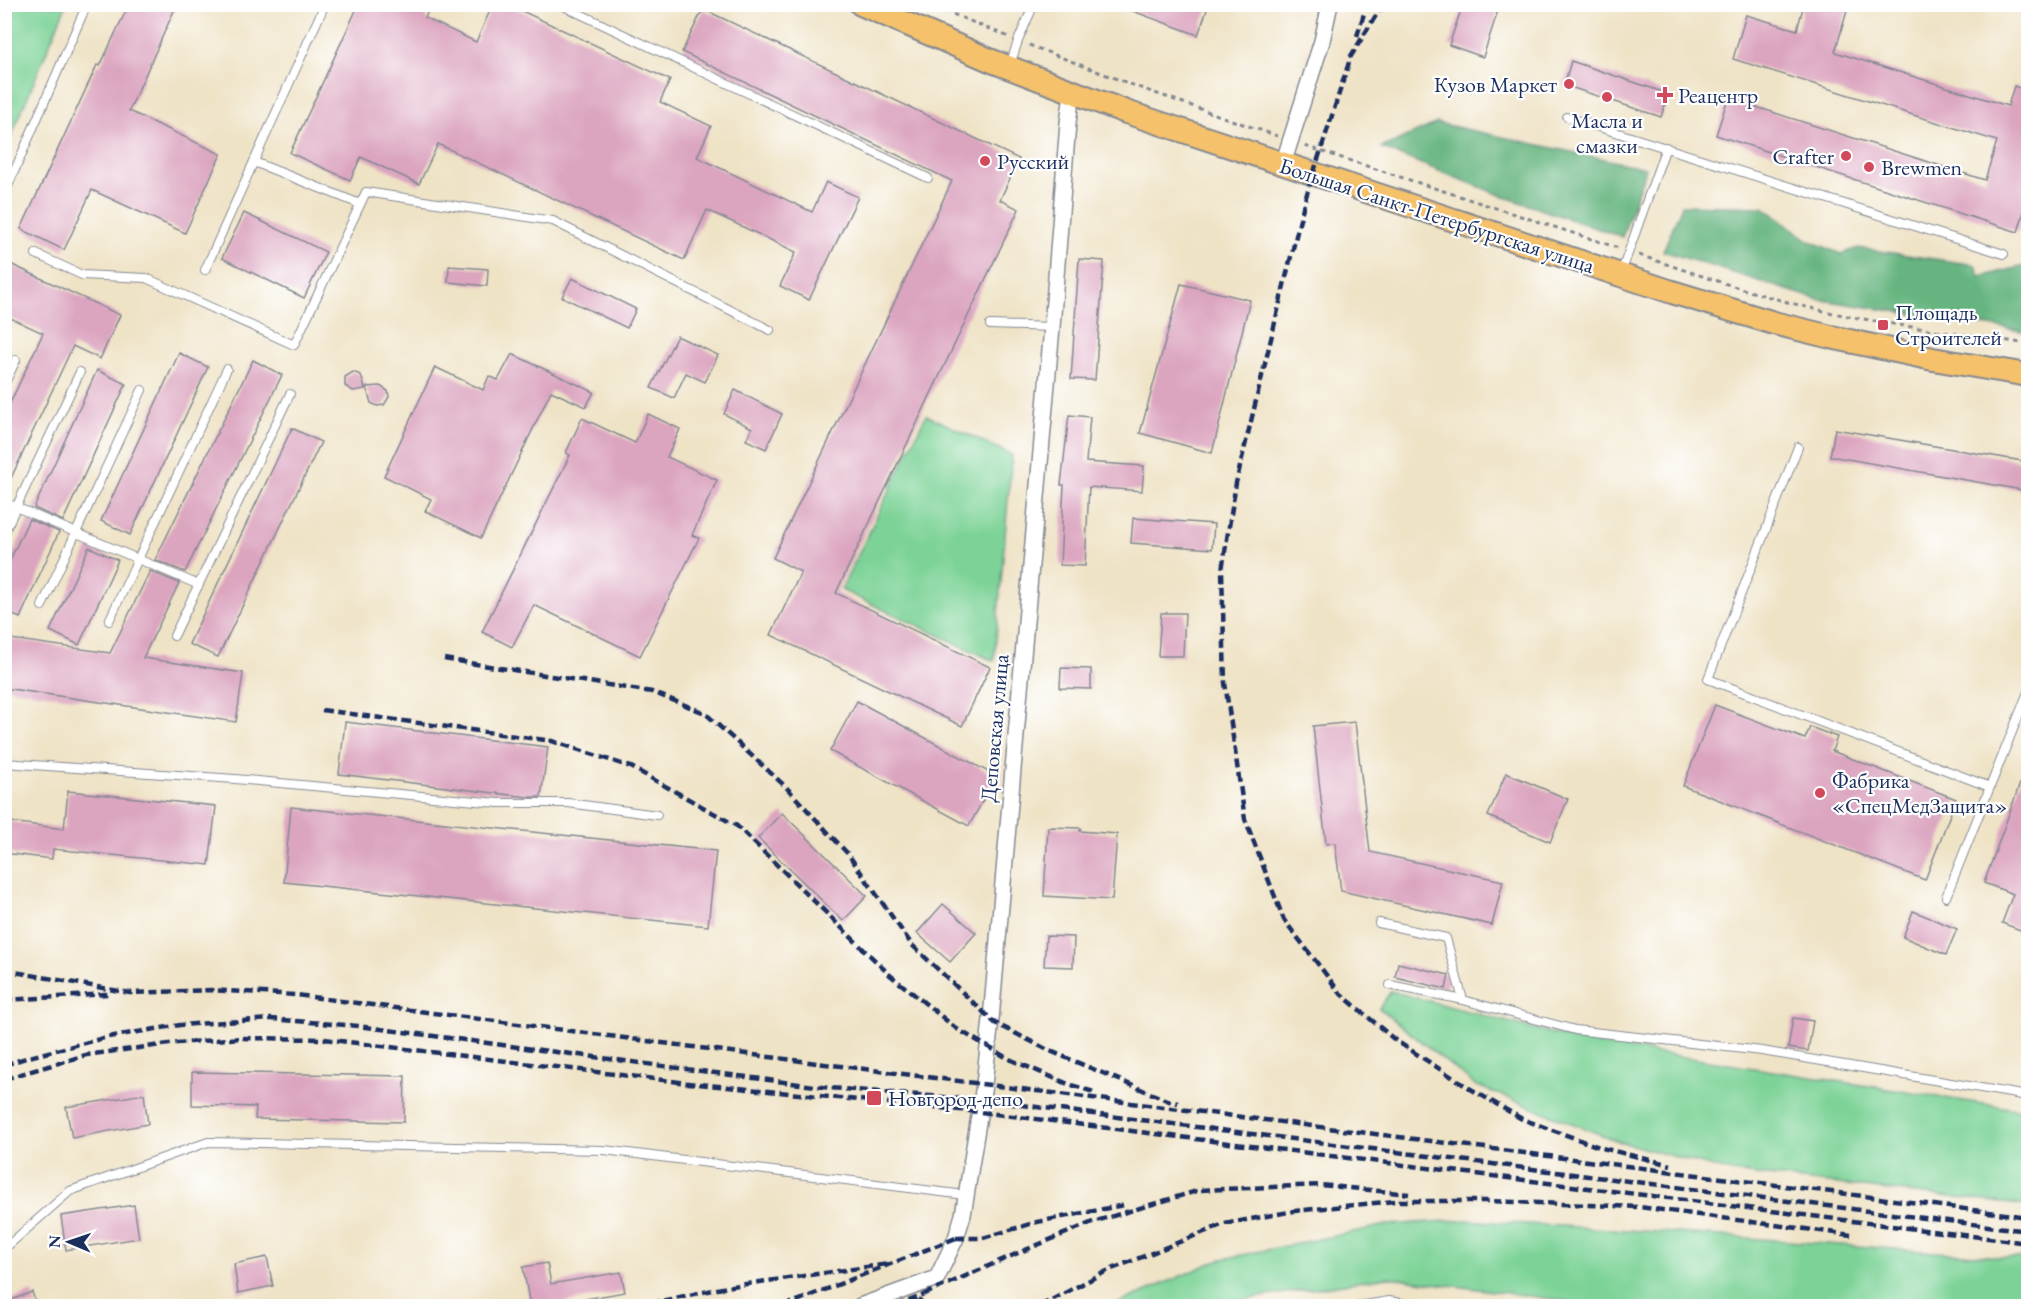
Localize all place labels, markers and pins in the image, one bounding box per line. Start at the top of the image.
place label: Кузов Маркет [1434,70,1557,99]
marker: Кузов Маркет [1562,77,1576,91]
place label: Реацентр [1678,81,1758,110]
marker: Реацентр [1656,86,1674,104]
marker: Масла и смазки [1600,90,1614,104]
place label: Масла и смазки [1571,106,1643,160]
place label: Crafter [1772,142,1835,171]
place label: Русский [997,147,1070,176]
marker: Crafter [1839,149,1853,163]
place label: Brewmen [1881,153,1963,182]
marker: Русский [978,154,992,168]
marker: Brewmen [1862,160,1876,174]
place label: Площадь Строителей [1895,298,2002,352]
marker: Площадь Строителей [1876,318,1890,332]
place label: Фабрика «СпецМедЗащита» [1832,766,2007,820]
marker: Фабрика «СпецМедЗащита» [1813,786,1827,800]
place label: Новгород-депо [888,1084,1023,1113]
marker: Новгород-депо [865,1089,883,1107]

